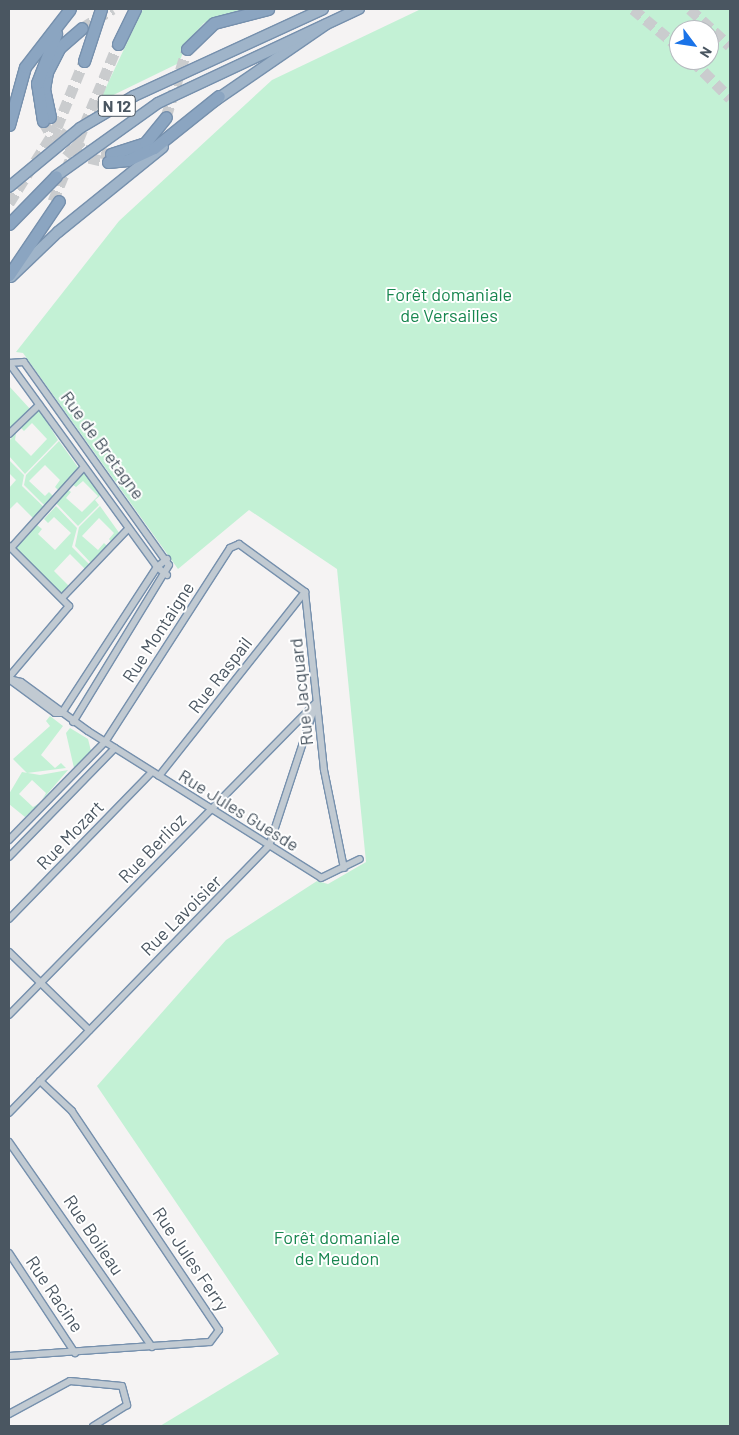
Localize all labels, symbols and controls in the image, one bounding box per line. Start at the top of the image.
north arrow [669,20,719,70]
text: N [697,44,716,61]
road number: N 12 [97,92,137,120]
park label: Forêt domaniale de Versailles [386,284,512,326]
street label: Rue de Bretagne [56,387,150,503]
street label: Rue Montaigne [118,578,198,686]
street label: Rue Raspail [184,633,256,717]
street label: Rue Jacquard [285,637,317,747]
street label: Rue Jules Guesde [175,764,303,856]
street label: Rue Mozart [32,796,108,874]
street label: Rue Berlioz [114,809,190,887]
street label: Rue Lavoisier [136,870,226,960]
street label: Rue Boileau [59,1191,129,1279]
street label: Rue Jules Ferry [148,1203,234,1315]
park label: Forêt domaniale de Meudon [274,1227,400,1270]
street label: Rue Racine [22,1252,88,1336]

